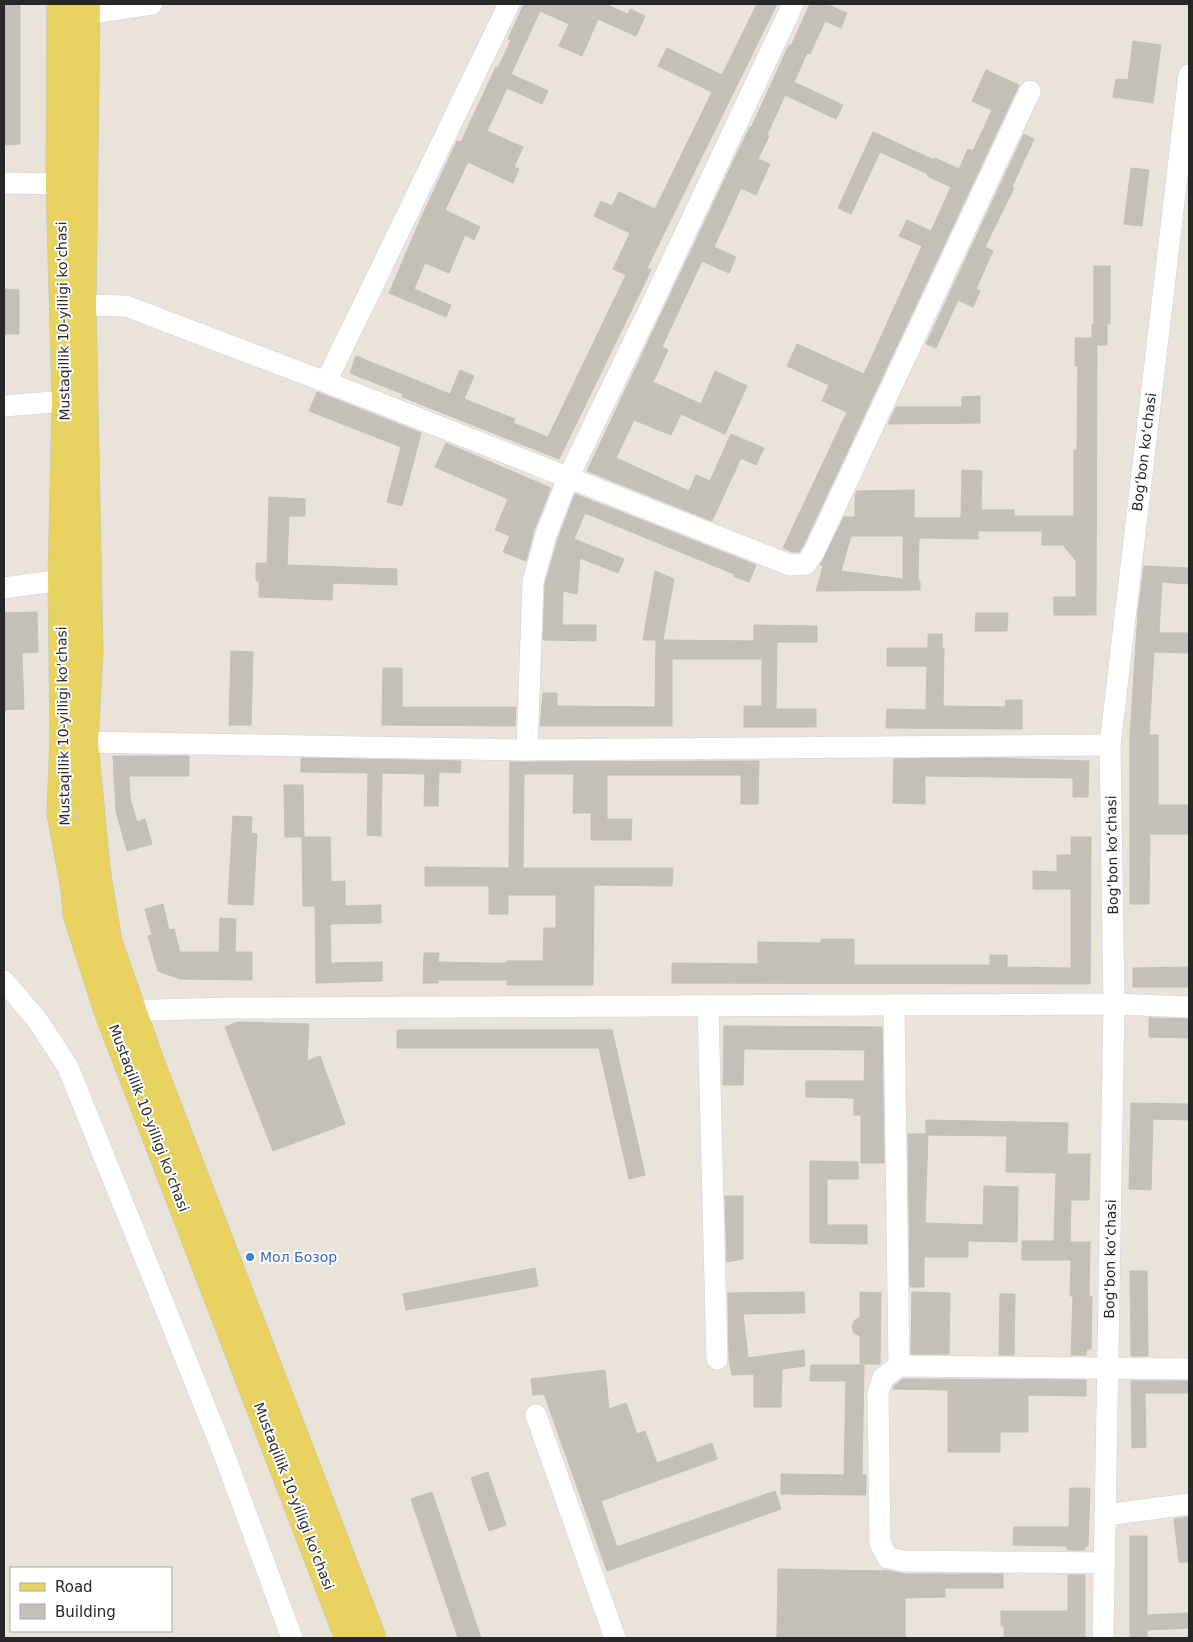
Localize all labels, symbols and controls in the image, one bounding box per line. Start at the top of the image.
street label: Mustaqillik 10-yilligi ko'chasi [53,221,73,421]
street label: Bogʻbon koʻchasi [1129,392,1159,512]
street label: Mustaqillik 10-yilligi ko'chasi [53,626,73,826]
street label: Bogʻbon koʻchasi [1103,795,1121,915]
street label: Mustaqillik 10-yilligi ko'chasi [106,1022,192,1214]
street label: Bogʻbon koʻchasi [1101,1199,1119,1319]
place label: Мол Бозор [260,1249,337,1265]
marker: Мол Бозор [244,1251,256,1263]
street label: Mustaqillik 10-yilligi ko'chasi [251,1400,337,1592]
legend [10,1567,172,1632]
text: Road [55,1578,93,1596]
text: Building [55,1603,116,1621]

